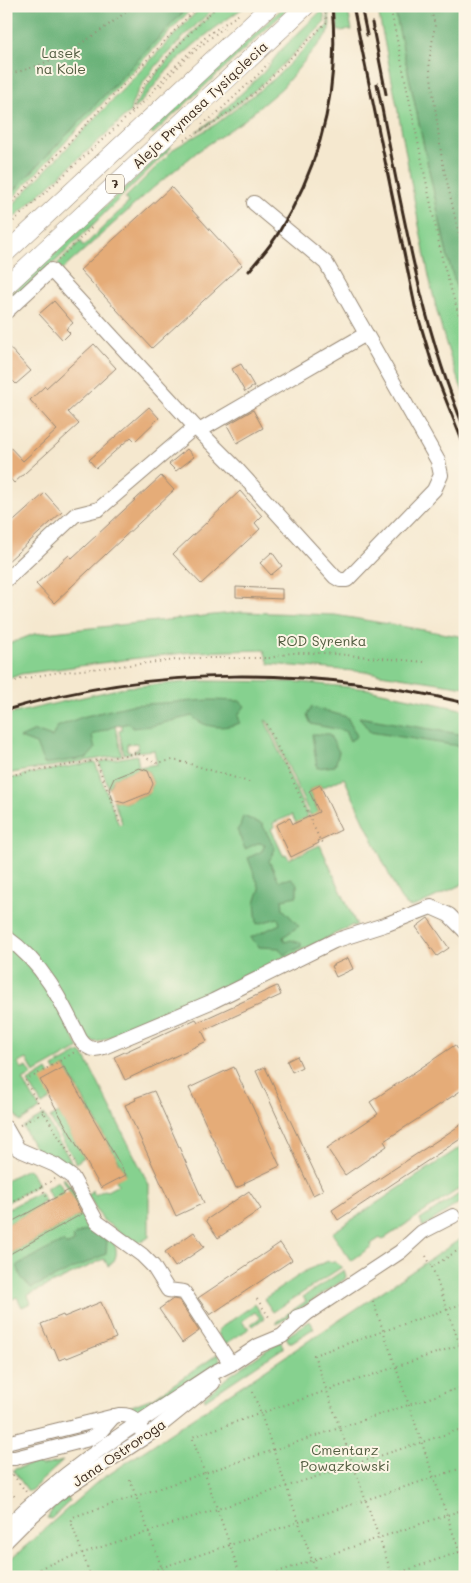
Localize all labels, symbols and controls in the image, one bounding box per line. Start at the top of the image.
street label: Aleja Prymasa Tysiąclecia [128,37,272,173]
park label: Lasek na Kole [36,43,86,78]
road number: 7 [106,174,124,193]
park label: ROD Syrenka [278,631,366,650]
street label: Jana Ostroroga [68,1414,169,1491]
park label: Cmentarz Powązkowski [300,1440,390,1475]

